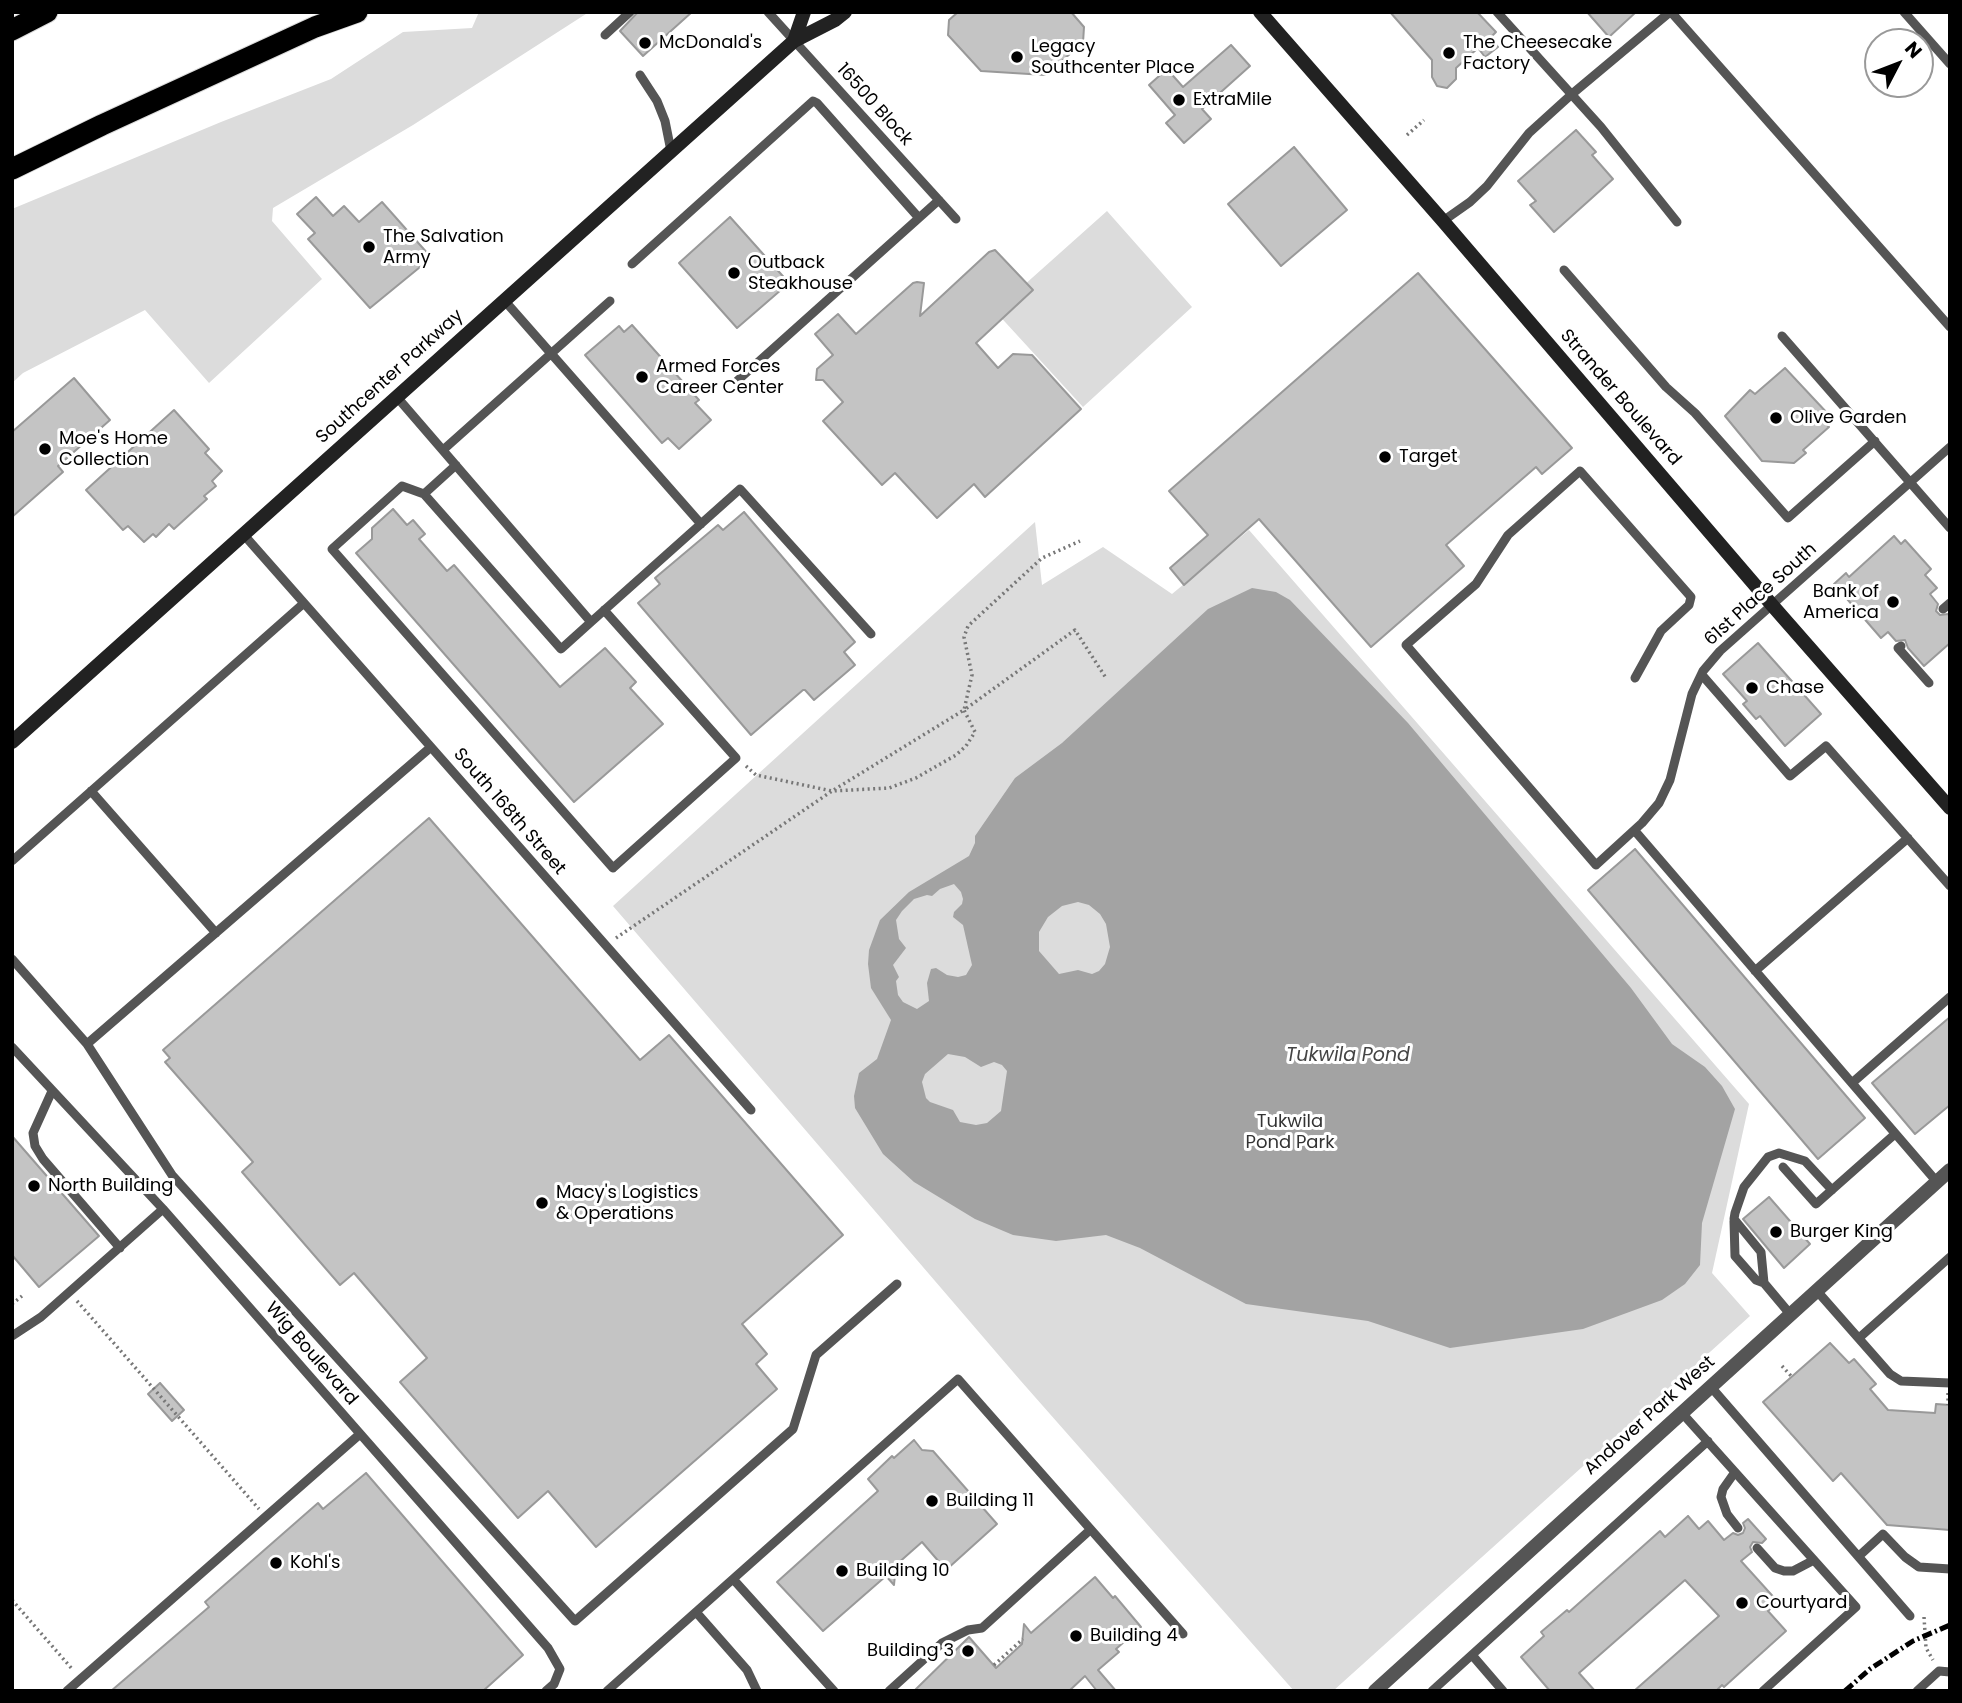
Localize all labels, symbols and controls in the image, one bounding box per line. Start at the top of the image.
north arrow [1864,28,1934,98]
place label: McDonald's [659,32,762,54]
place label: The Cheesecake Factory [1463,32,1612,74]
marker: McDonald's [637,35,653,51]
place label: Legacy Southcenter Place [1031,36,1195,78]
text: N [1899,36,1928,64]
marker: The Cheesecake Factory [1441,45,1457,61]
marker: Legacy Southcenter Place [1009,49,1025,65]
street label: 16500 Block [831,59,917,151]
place label: ExtraMile [1193,89,1272,111]
marker: ExtraMile [1171,92,1187,108]
place label: The Salvation Army [383,226,504,268]
marker: The Salvation Army [361,239,377,255]
place label: Outback Steakhouse [748,252,853,294]
marker: Outback Steakhouse [726,265,742,281]
street label: Southcenter Parkway [312,305,468,449]
street label: Strander Boulevard [1555,326,1685,470]
place label: Armed Forces Career Center [656,356,784,398]
marker: Armed Forces Career Center [634,369,650,385]
place label: Olive Garden [1790,407,1907,429]
marker: Olive Garden [1768,410,1784,426]
place label: Moe's Home Collection [59,428,168,471]
marker: Moe's Home Collection [37,441,53,457]
place label: Target [1399,446,1457,468]
marker: Target [1377,449,1393,465]
street label: 61st Place South [1700,539,1822,651]
place label: Bank of America [1803,581,1879,624]
marker: Bank of America [1885,594,1901,610]
place label: Chase [1766,677,1824,699]
marker: Chase [1744,680,1760,696]
street label: South 168th Street [448,744,570,880]
water label: Tukwila Pond [1286,1045,1410,1067]
park label: Tukwila Pond Park [1245,1111,1335,1154]
place label: North Building [48,1175,173,1197]
marker: North Building [26,1178,42,1194]
place label: Macy's Logistics & Operations [556,1182,698,1224]
marker: Macy's Logistics & Operations [534,1195,550,1211]
place label: Burger King [1790,1221,1893,1243]
marker: Burger King [1768,1224,1784,1240]
street label: Wig Boulevard [260,1298,362,1410]
street label: Andover Park West [1580,1352,1720,1480]
place label: Building 11 [946,1490,1034,1512]
marker: Building 11 [924,1493,940,1509]
place label: Kohl's [290,1552,341,1574]
marker: Kohl's [268,1555,284,1571]
place label: Building 10 [856,1560,950,1582]
marker: Building 10 [834,1563,850,1579]
place label: Courtyard [1756,1592,1847,1614]
marker: Courtyard [1734,1595,1750,1611]
place label: Building 4 [1090,1625,1178,1647]
marker: Building 4 [1068,1628,1084,1644]
place label: Building 3 [867,1640,954,1662]
marker: Building 3 [960,1643,976,1659]

